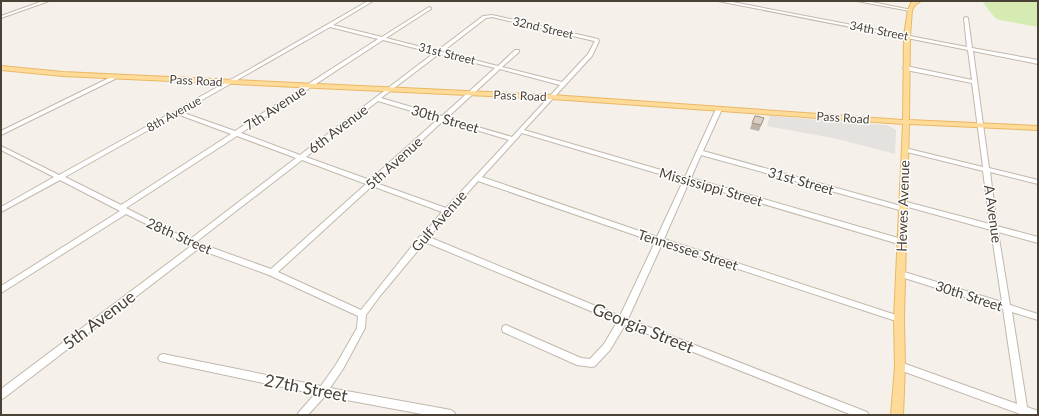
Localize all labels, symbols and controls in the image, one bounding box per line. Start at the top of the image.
street label: 32nd Street [511,13,576,42]
street label: 34th Street [848,17,910,44]
street label: 31st Street [417,39,478,68]
street label: Pass Road [169,72,223,89]
street label: 7th Avenue [241,81,309,134]
street label: Pass Road [493,87,547,104]
street label: 8th Avenue [144,92,204,135]
street label: 6th Avenue [304,101,371,157]
street label: 30th Street [409,101,481,136]
street label: Pass Road [816,108,870,127]
street label: 5th Avenue [362,133,426,193]
street label: Hewes Avenue [892,160,913,252]
street label: 31st Street [766,163,836,198]
street label: Mississippi Street [657,164,765,209]
street label: A Avenue [981,184,1006,244]
street label: Gulf Avenue [407,187,470,255]
street label: 28th Street [144,214,214,257]
street label: Tennessee Street [636,225,740,274]
street label: 30th Street [933,277,1005,314]
street label: 5th Avenue [58,285,139,354]
street label: Georgia Street [589,298,697,357]
street label: 27th Street [263,369,350,406]

